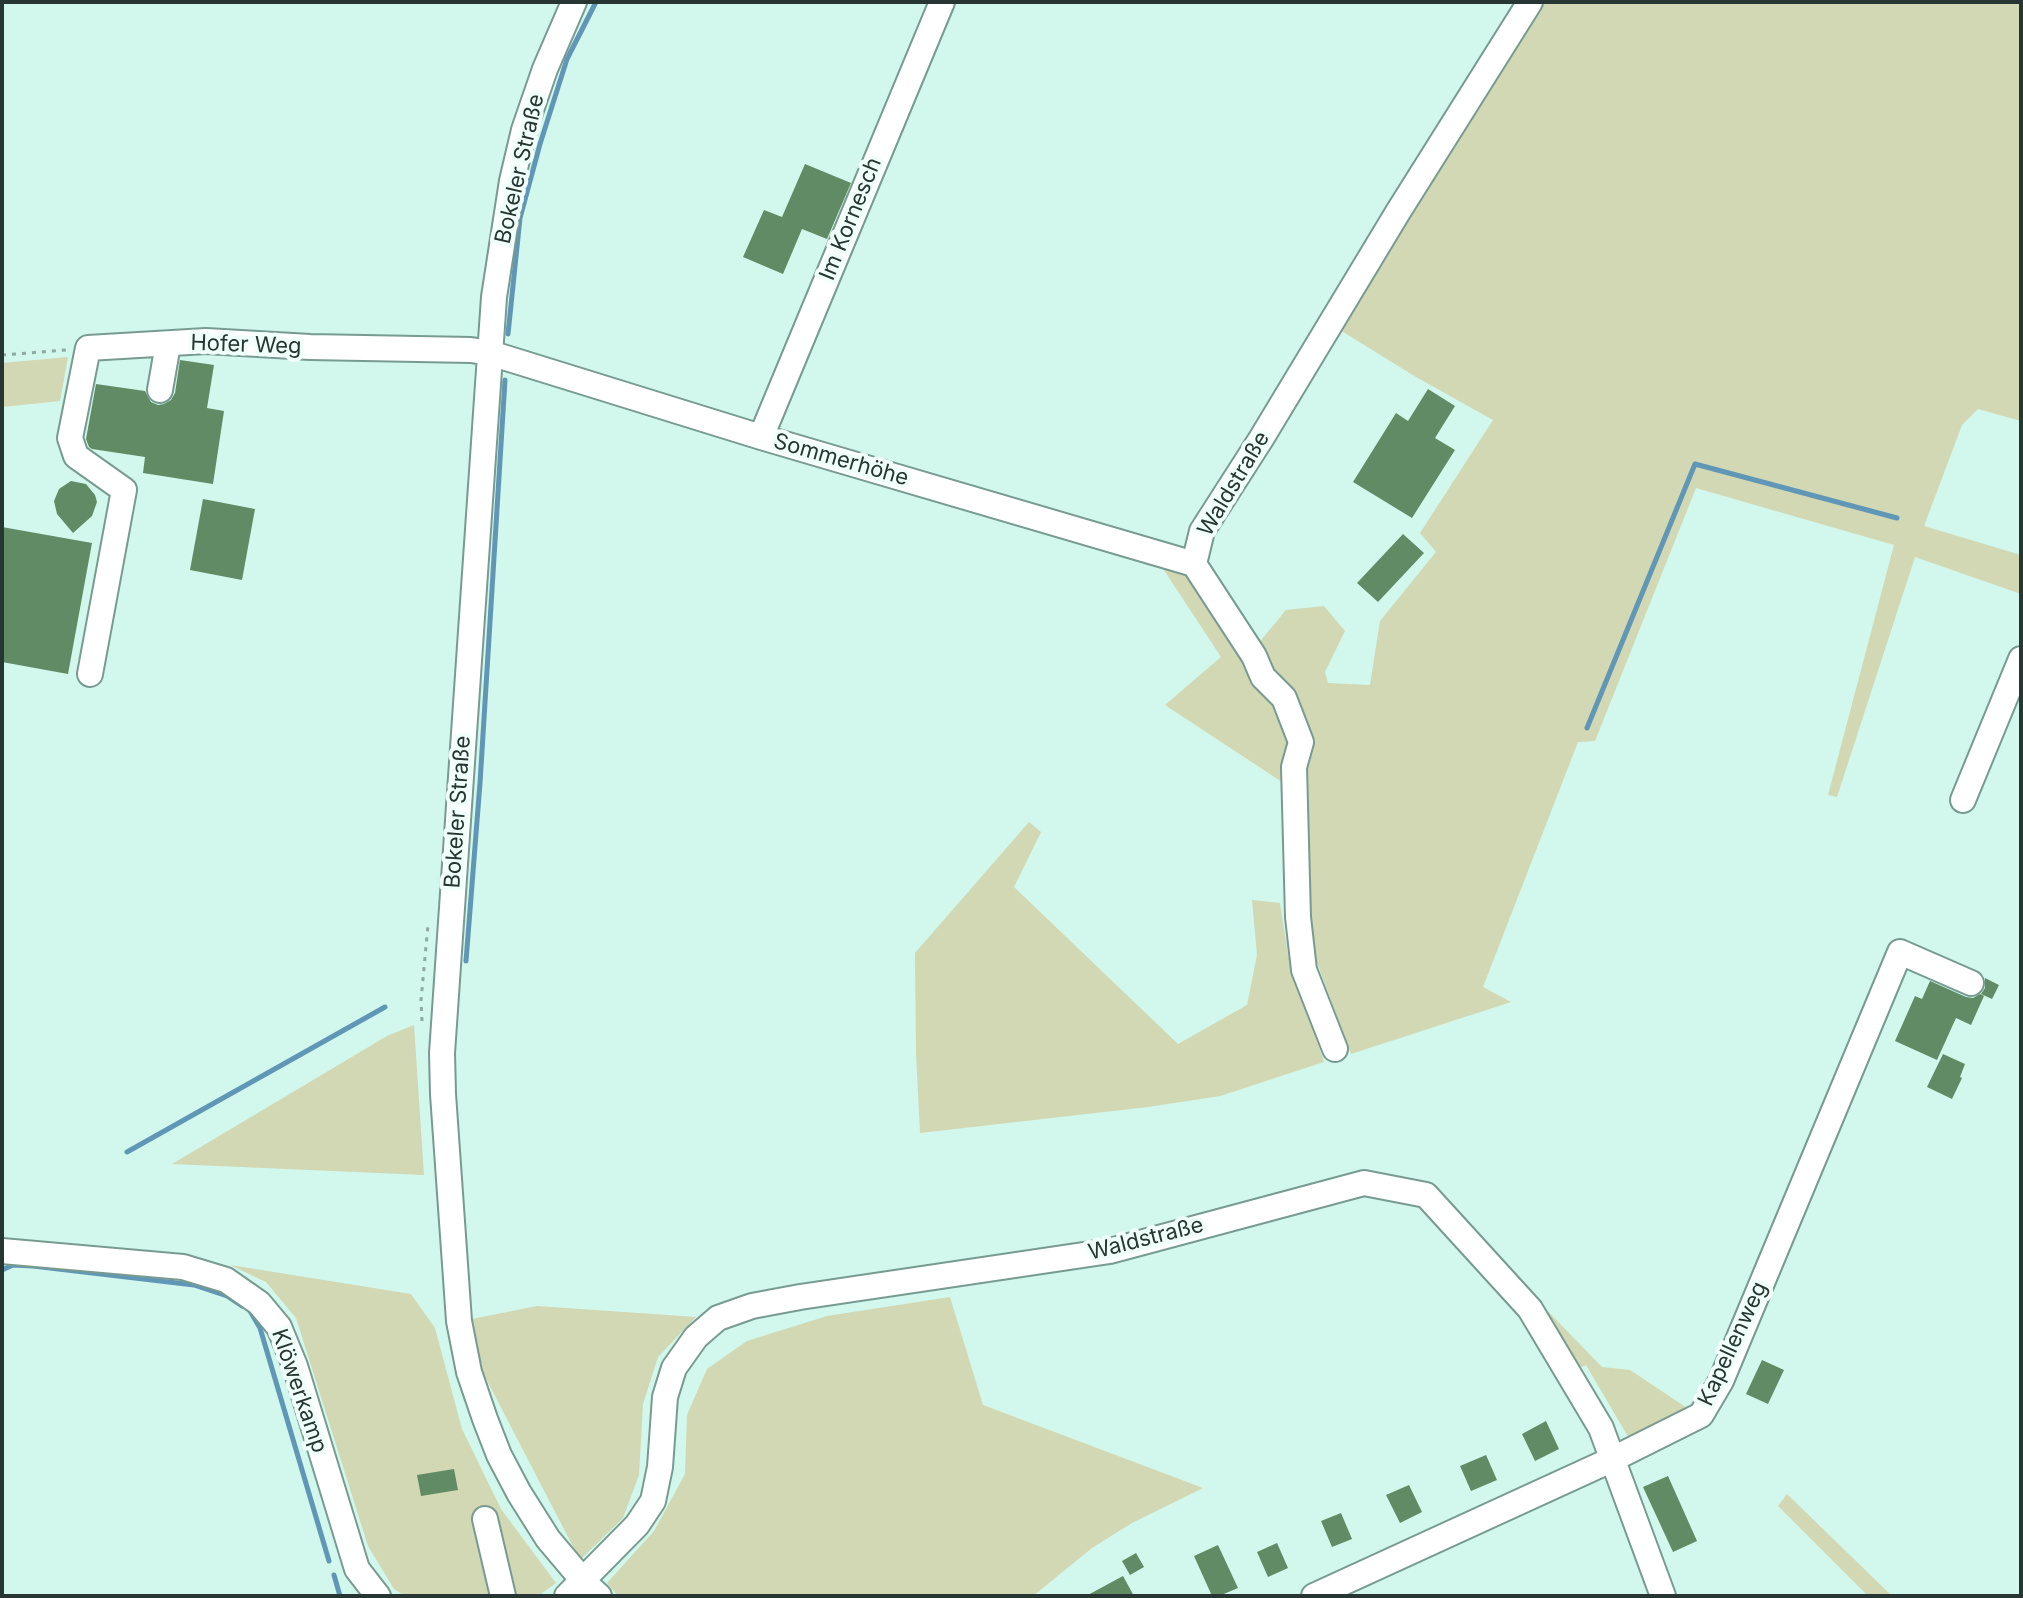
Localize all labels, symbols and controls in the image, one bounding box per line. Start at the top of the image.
street label: Bokeler Straße [490,92,550,246]
street label: Im Kornesch [814,154,888,284]
street label: Hofer Weg [190,330,302,360]
street label: Waldstraße [1192,427,1276,541]
street label: Sommerhöhe [770,428,912,492]
street label: Bokeler Straße [439,735,477,889]
street label: Waldstraße [1086,1212,1206,1266]
street label: Kapellenweg [1693,1278,1773,1410]
street label: Klöwerkamp [265,1326,333,1456]

